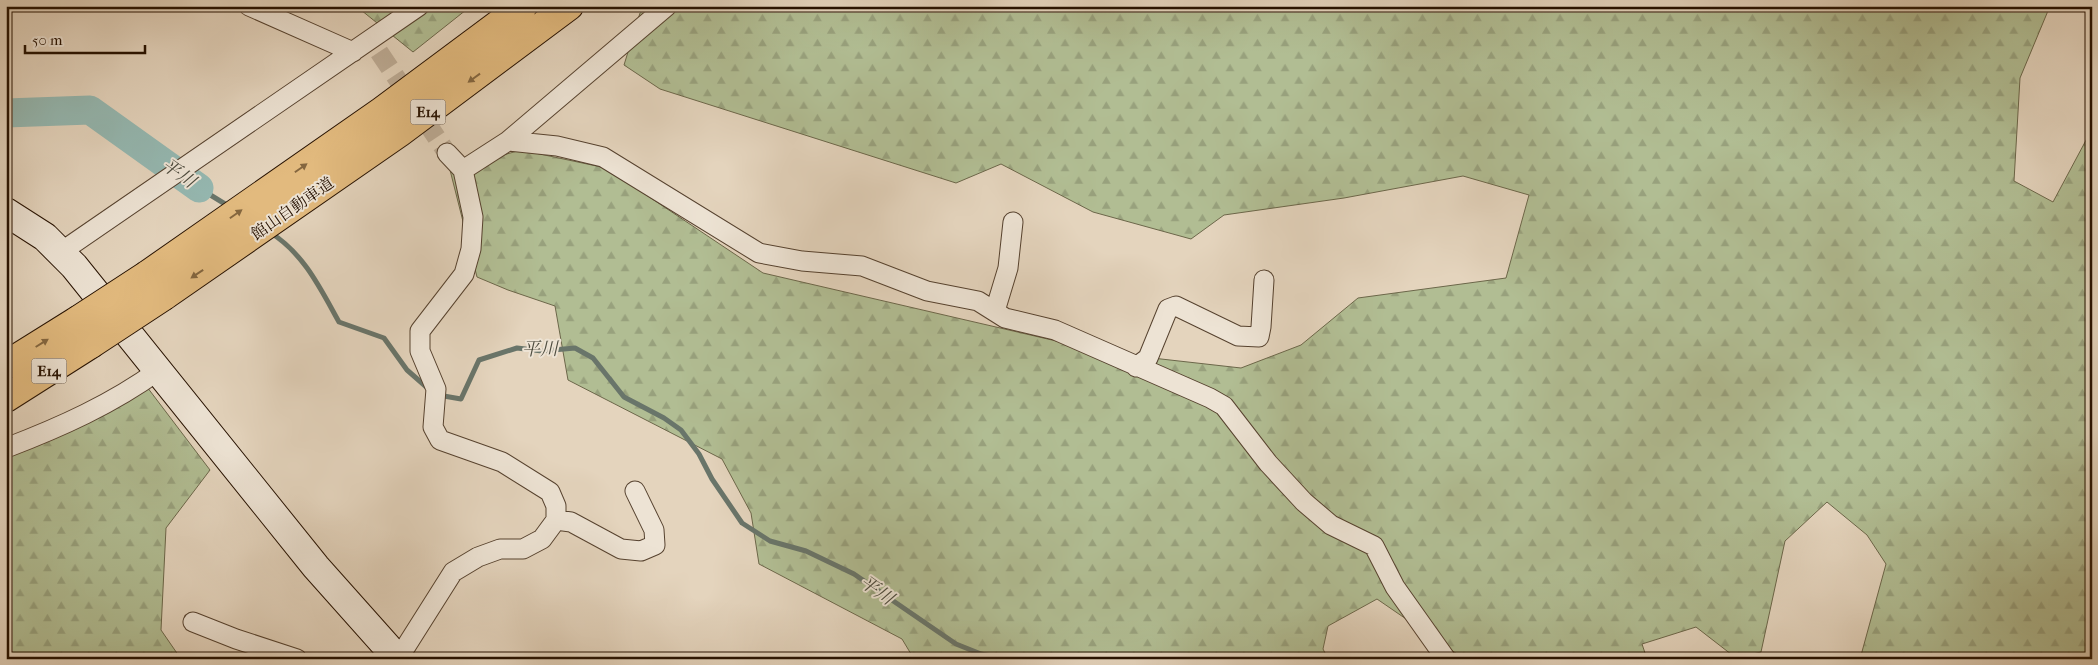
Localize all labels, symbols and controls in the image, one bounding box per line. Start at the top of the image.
scale bar [25,22,145,54]
text: 50 m [32,31,63,49]
one-way arrow [467,73,481,83]
road number: E14 [410,100,446,124]
water label: 平川 [158,154,201,193]
one-way arrow [294,163,308,173]
street label: 館山自動車道 [248,173,337,244]
one-way arrow [229,209,243,219]
one-way arrow [190,269,204,279]
one-way arrow [36,338,49,347]
water label: 平川 [522,339,560,360]
road number: E14 [32,358,66,384]
water label: 平川 [856,571,899,610]

